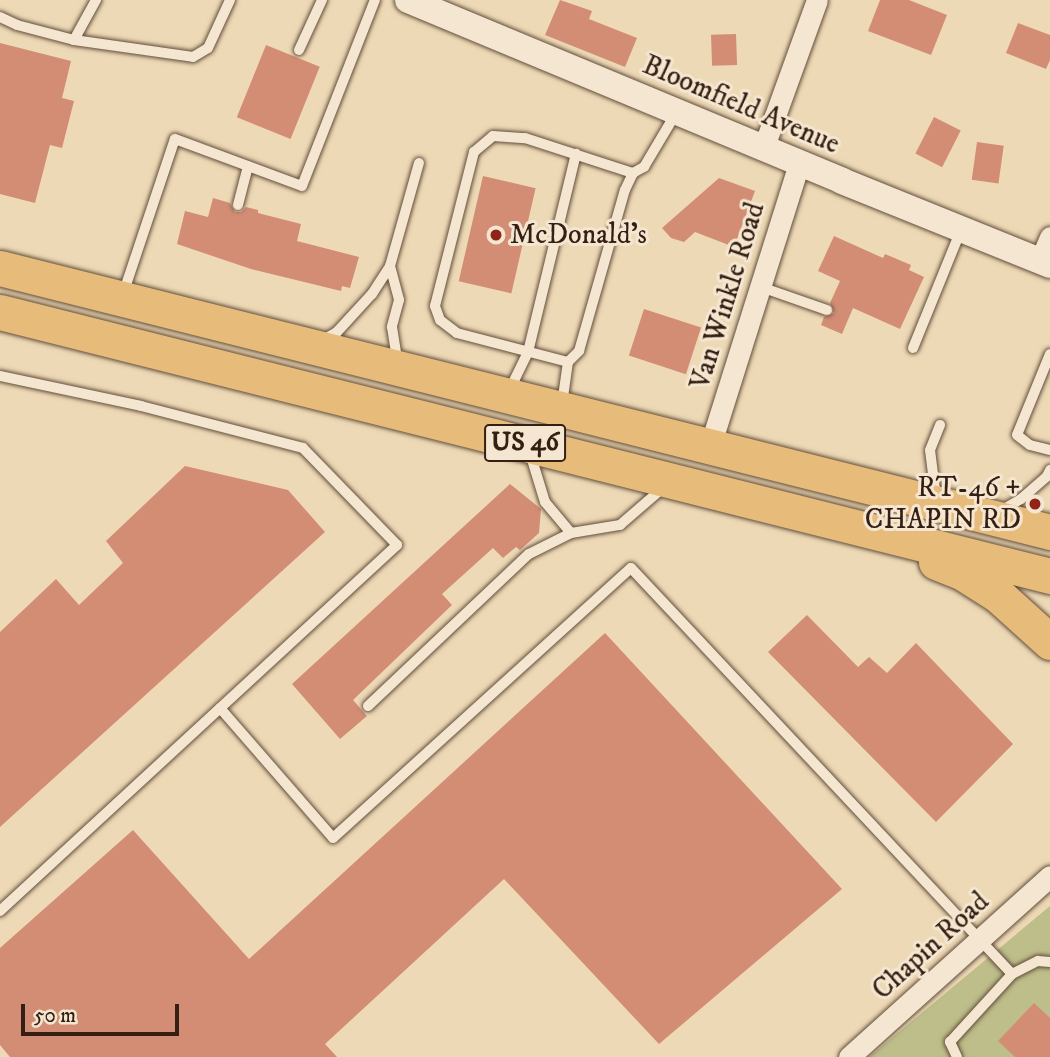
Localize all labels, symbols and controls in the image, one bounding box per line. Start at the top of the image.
street label: Bloomfield Avenue [637,48,845,162]
street label: Van Winkle Road [684,198,772,394]
place label: McDonald's [510,218,647,252]
marker: McDonald's [488,227,504,243]
road number: US 46 [483,420,567,466]
place label: RT-46 + CHAPIN RD [865,471,1021,537]
marker: RT-46 + CHAPIN RD [1027,496,1043,512]
street label: Chapin Road [866,885,996,1007]
scale bar [24,990,182,1034]
text: 50 m [34,1003,76,1029]

